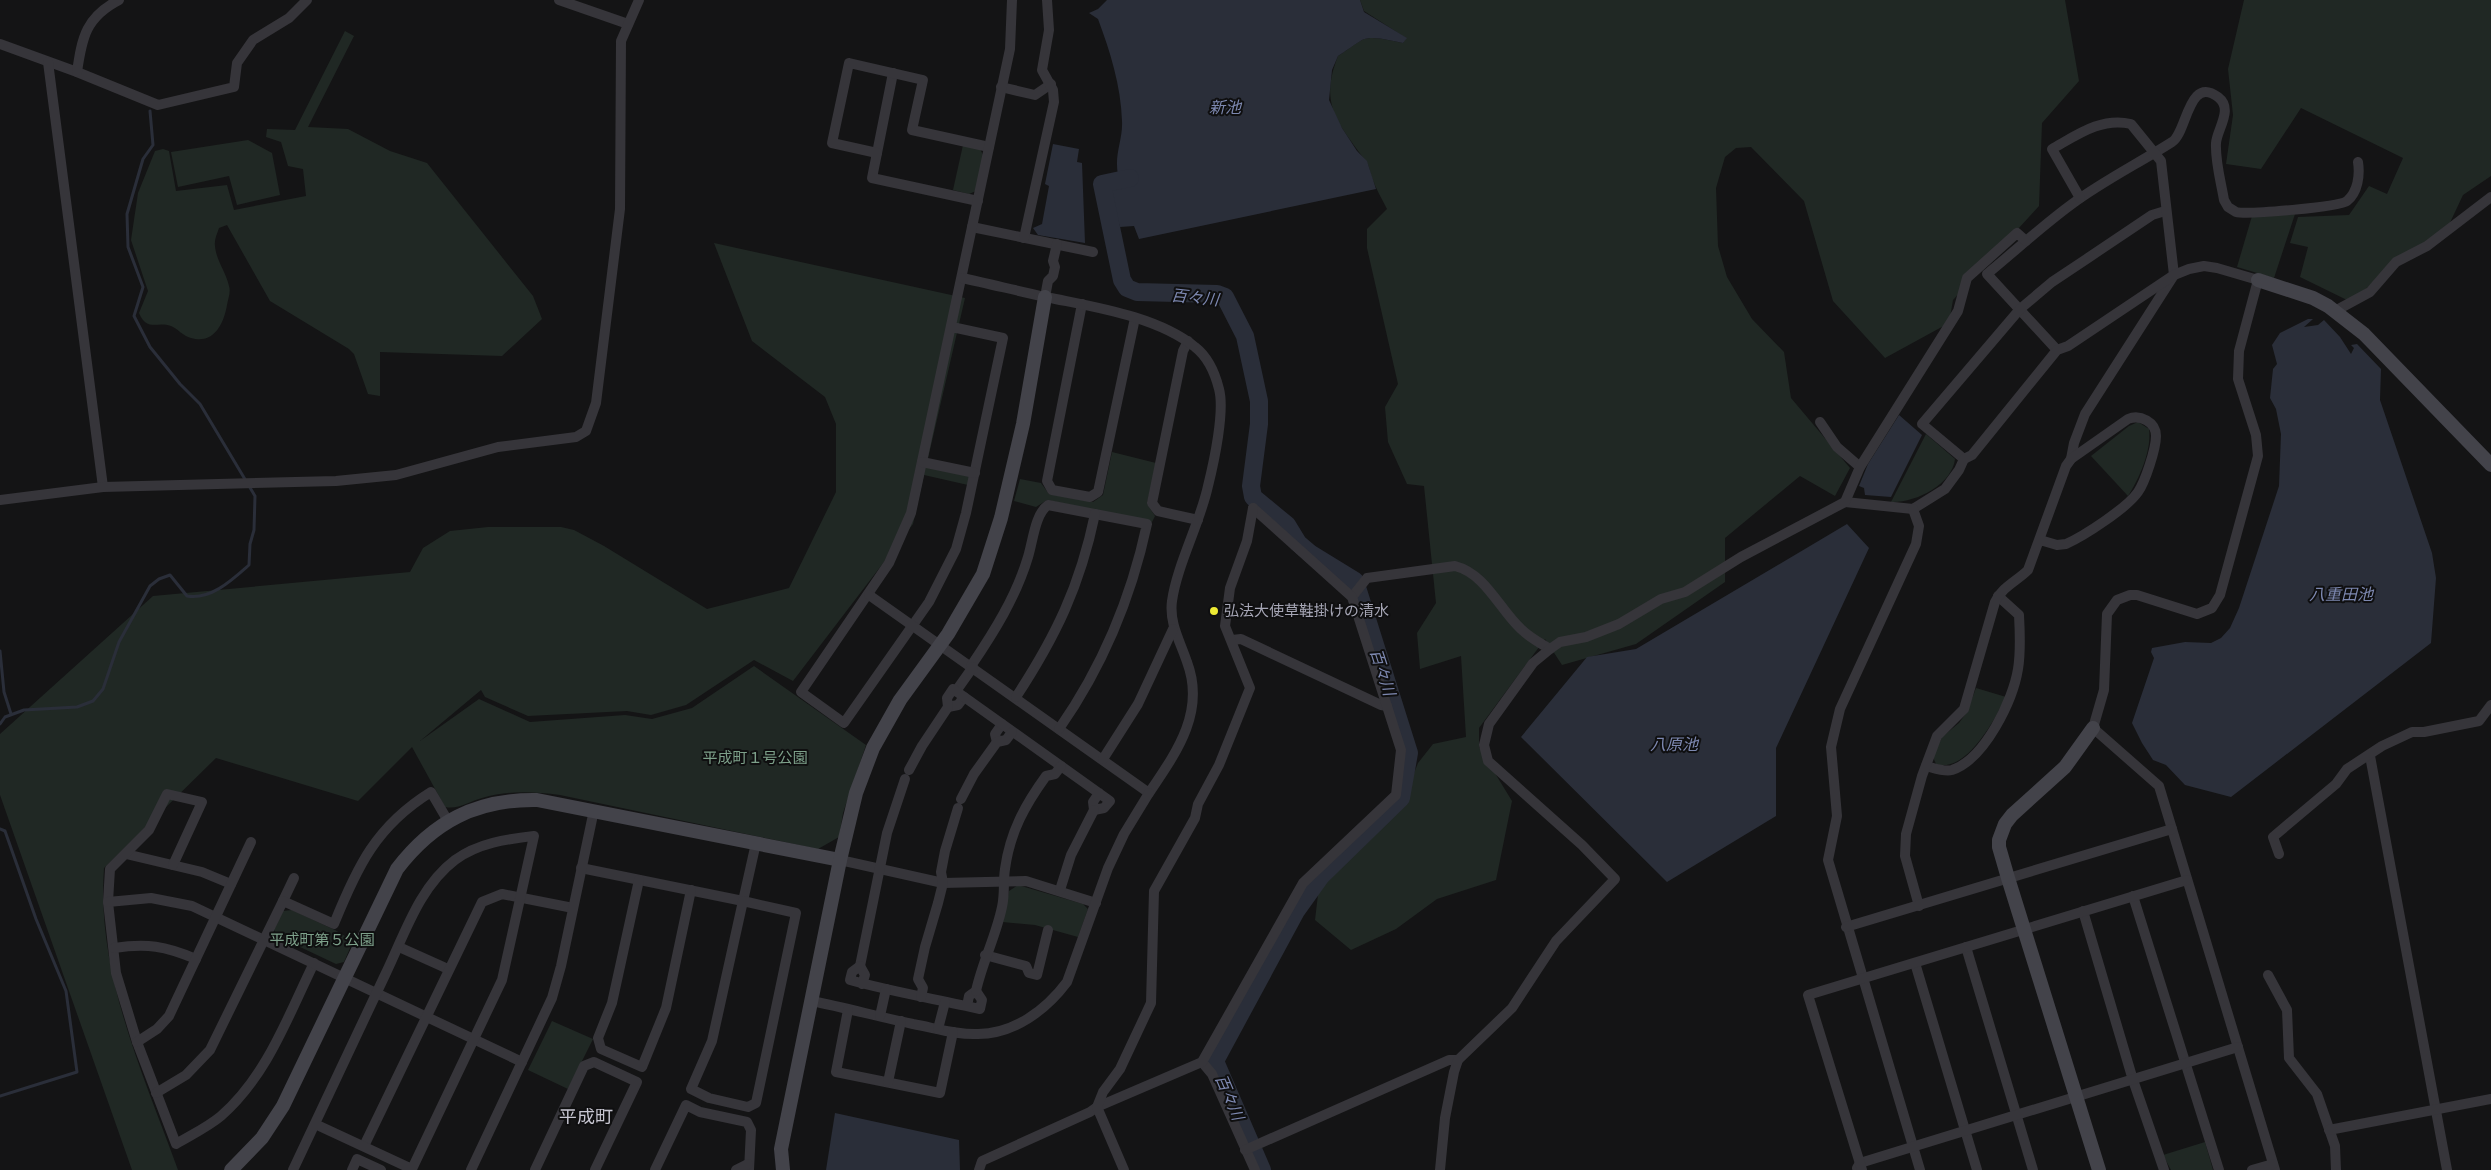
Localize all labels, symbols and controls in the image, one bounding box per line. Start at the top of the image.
water label: 新池 [1209,97,1243,119]
water label: 百々川 [1170,285,1222,312]
water label: 八重田池 [2309,584,2375,606]
place label: 弘法大使草鞋掛けの清水 [1224,601,1389,622]
marker: 弘法大使草鞋掛けの清水 [1208,605,1220,617]
water label: 百々川 [1364,646,1401,700]
water label: 八原池 [1650,734,1700,756]
park label: 平成町１号公園 [702,748,808,769]
park label: 平成町第５公園 [269,930,375,951]
water label: 百々川 [1210,1071,1249,1126]
district label: 平成町 [559,1105,613,1130]

